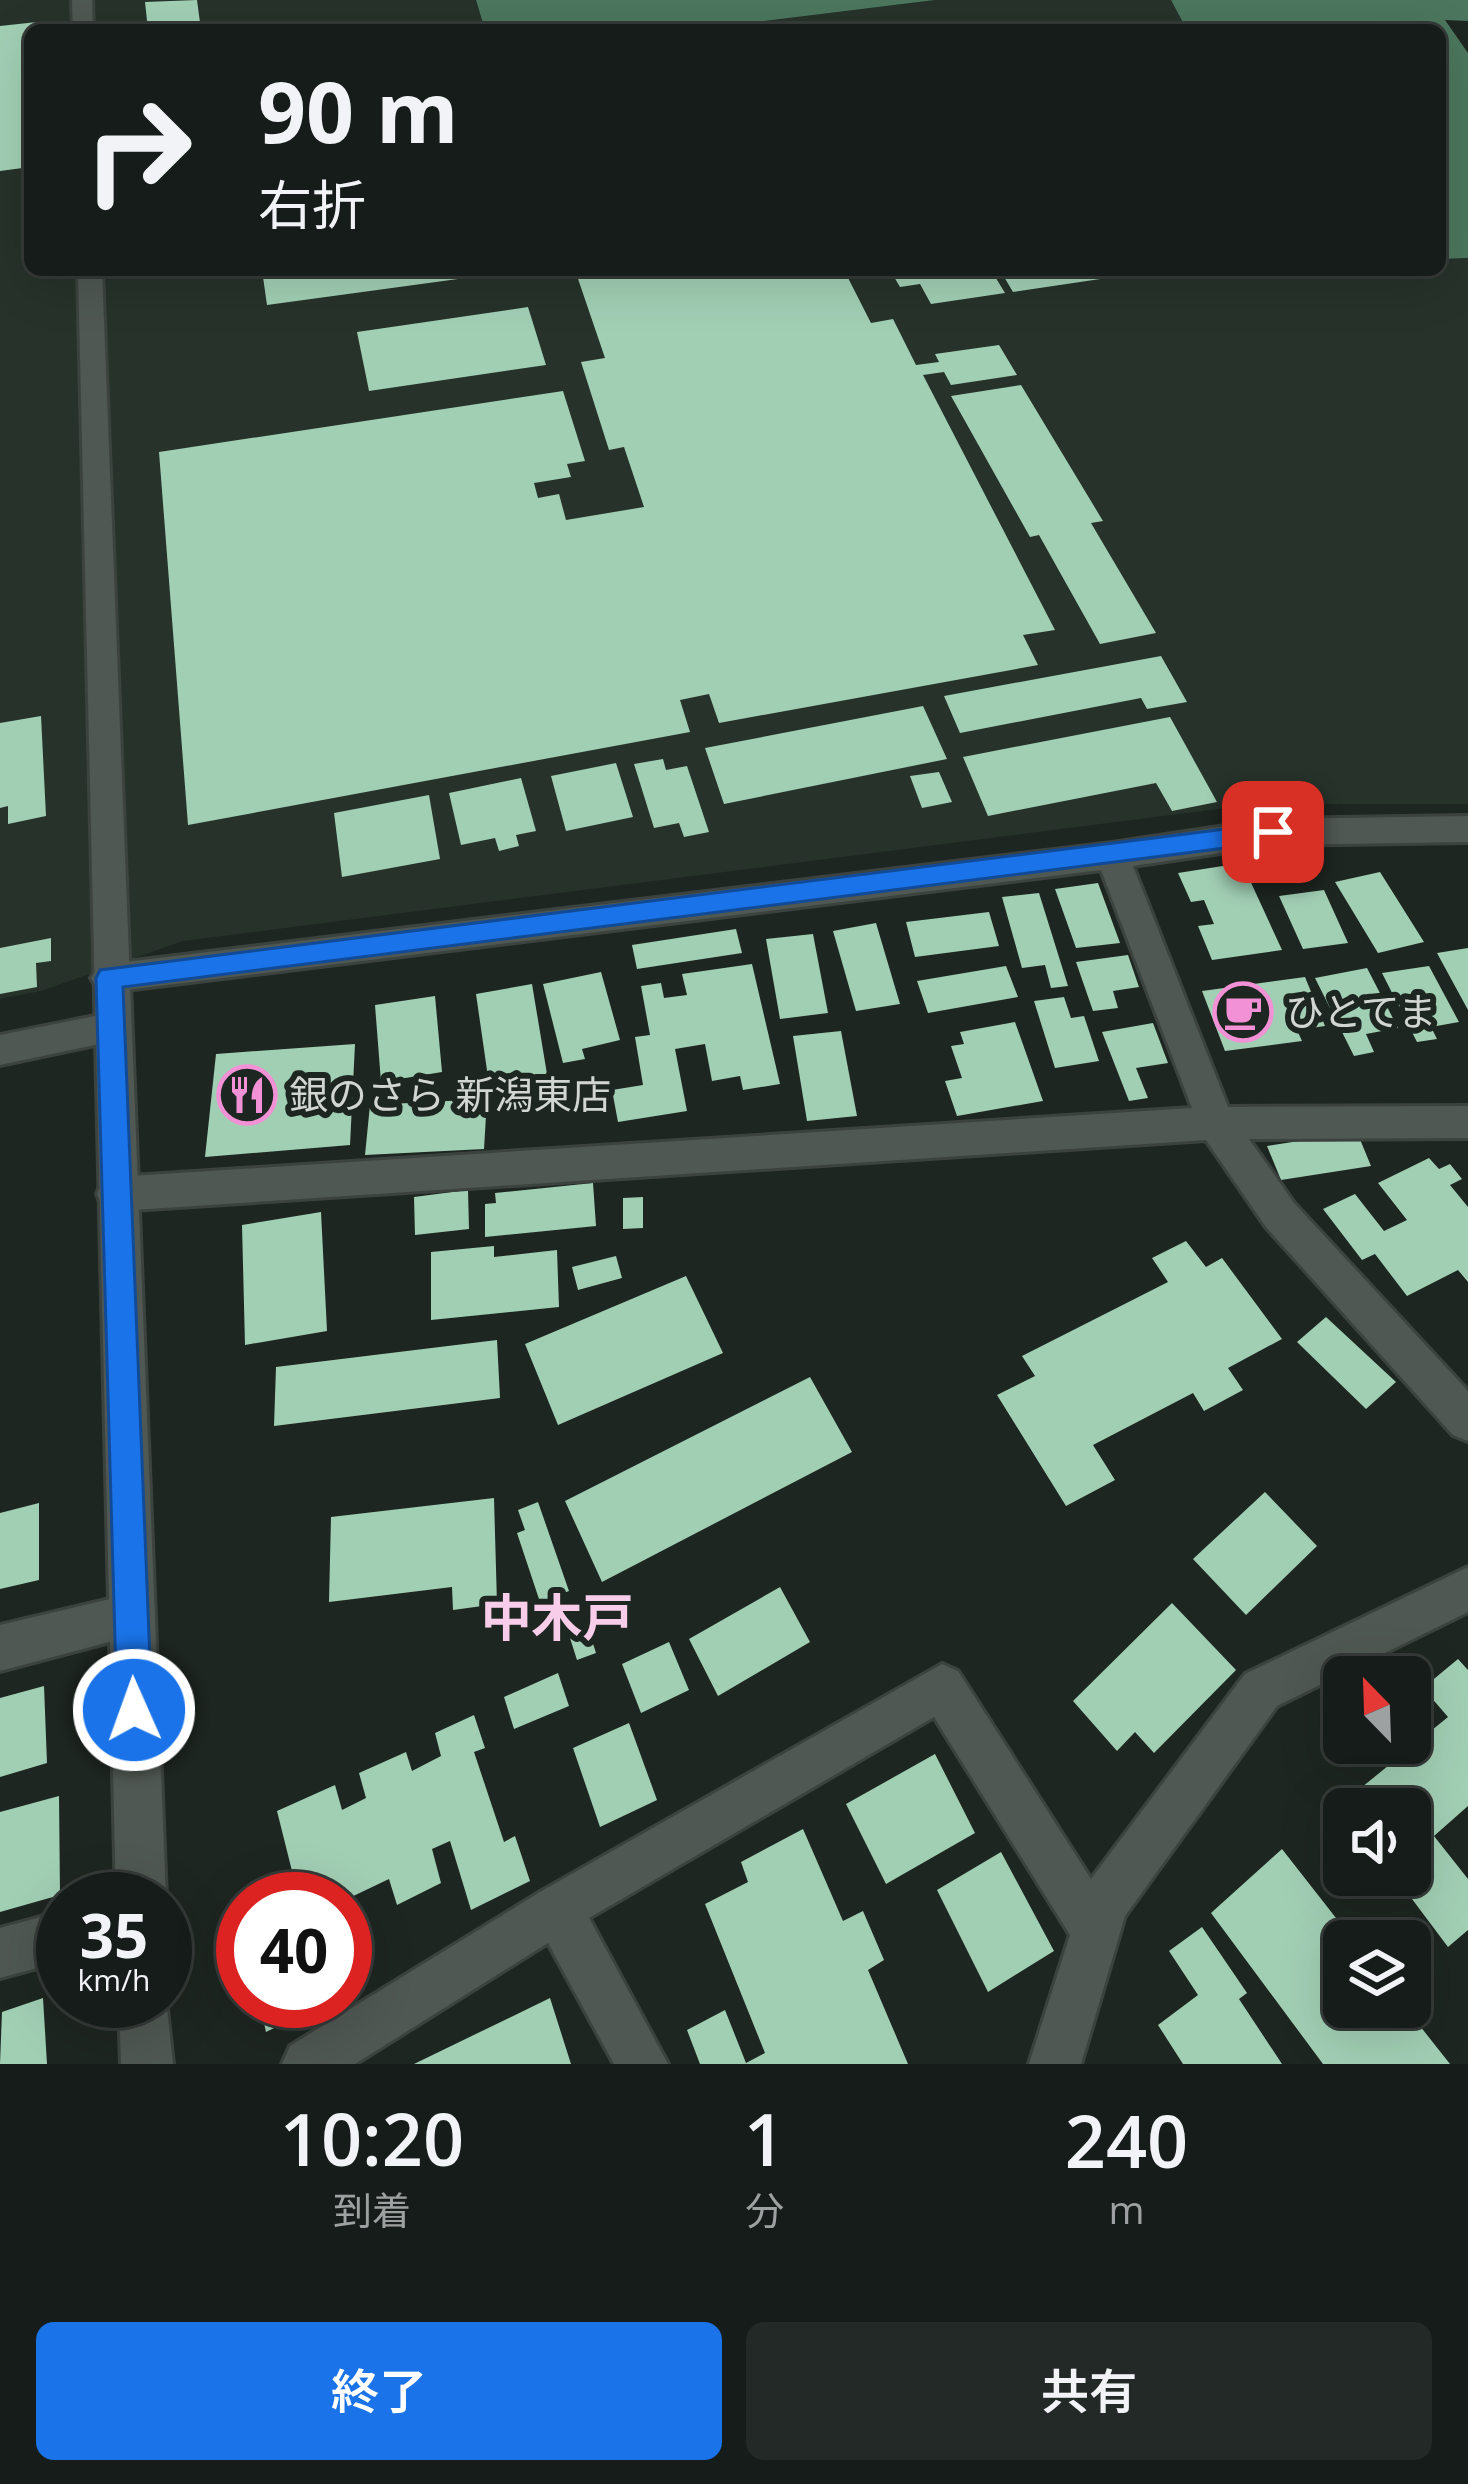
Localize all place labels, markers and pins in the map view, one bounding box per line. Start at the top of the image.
pin [1222,781,1324,883]
cafe icon: ひとてま [1212,981,1274,1043]
place label: ひとてま [1285,984,1437,1037]
restaurant icon: 銀のさら 新潟東店 [216,1064,278,1126]
place label: 銀のさら 新潟東店 [289,1067,611,1120]

